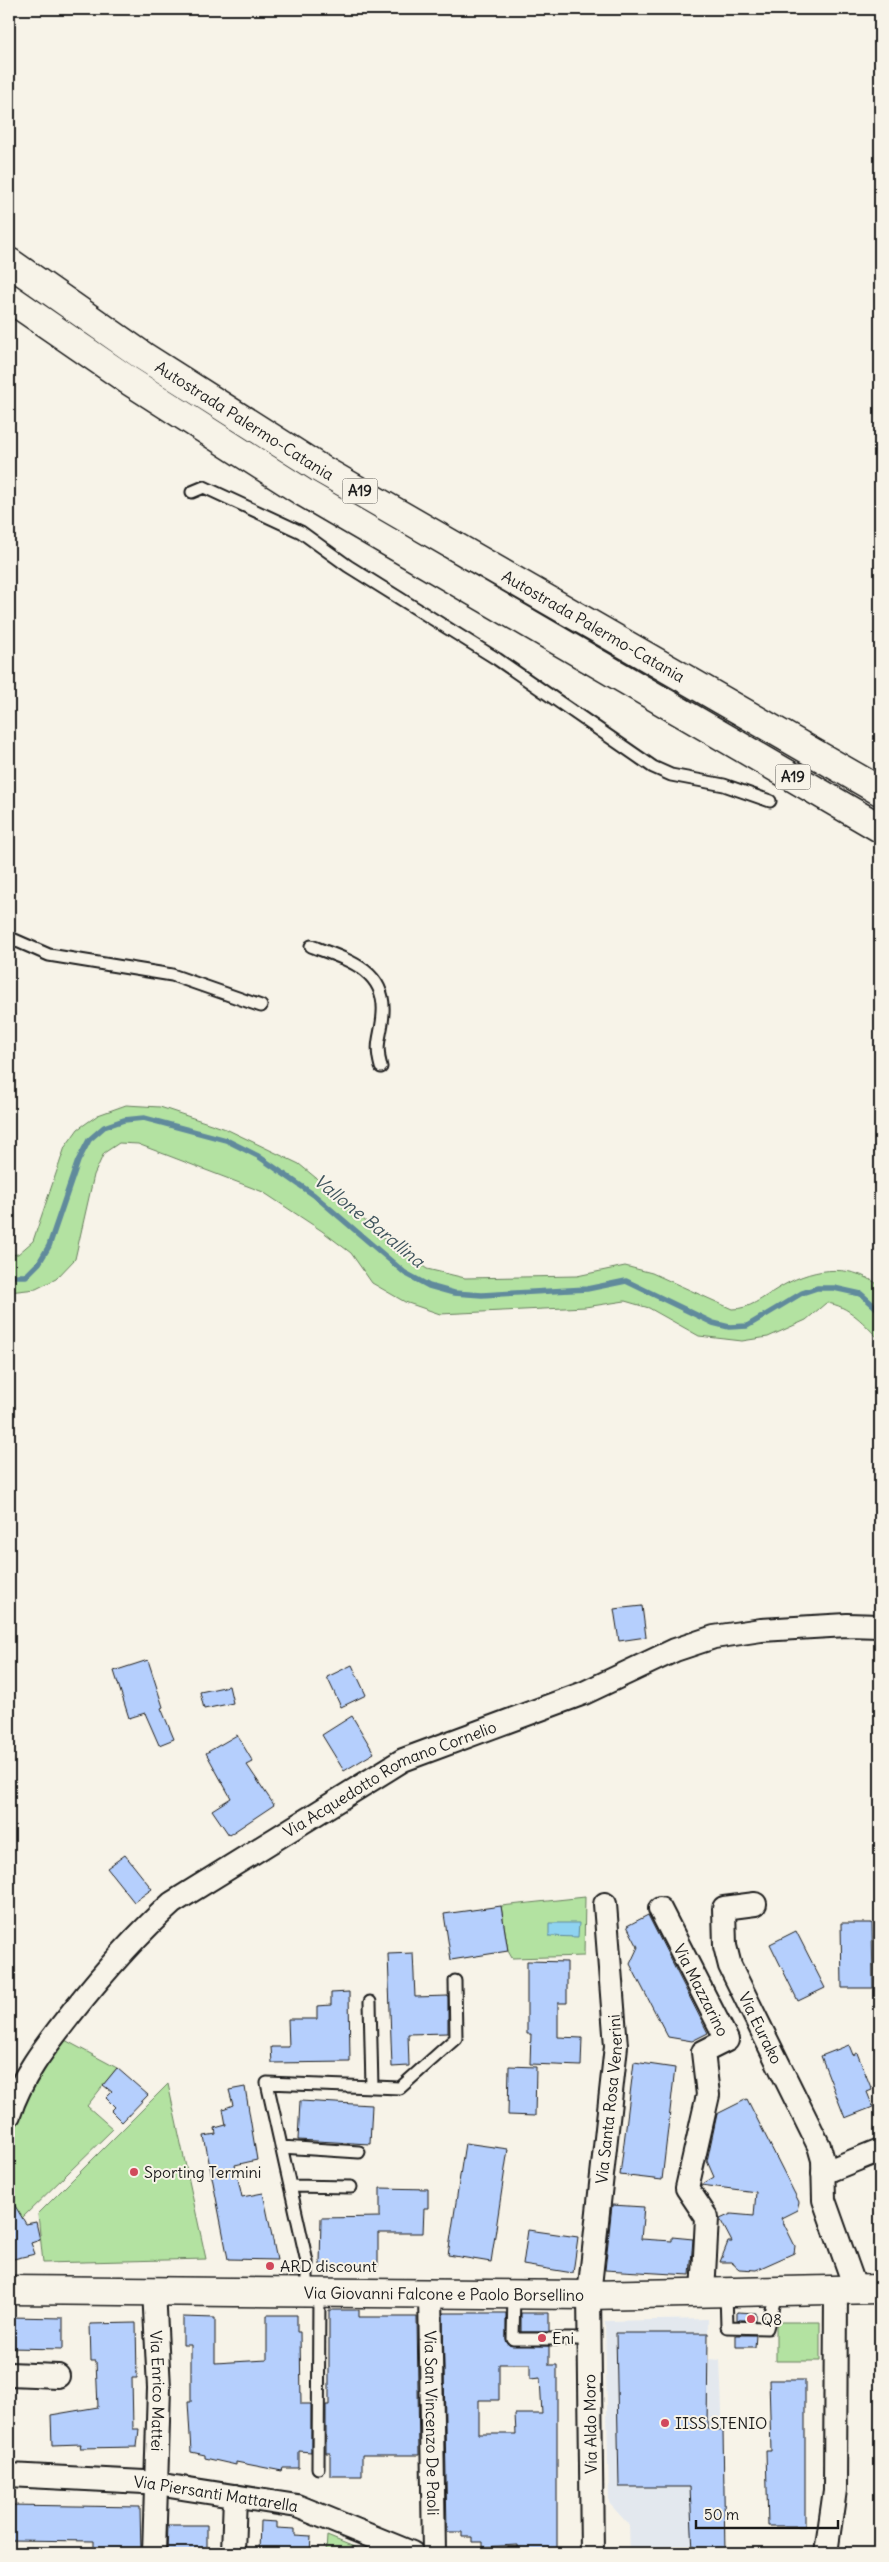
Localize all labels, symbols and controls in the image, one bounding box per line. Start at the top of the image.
street label: Autostrada Palermo-Catania [152,356,337,484]
road number: A19 [342,478,378,504]
street label: Autostrada Palermo-Catania [498,566,688,687]
road number: A19 [776,764,810,790]
water label: Vallone Barallina [309,1169,431,1273]
street label: Via Acquedotto Romano Cornelio [279,1716,499,1842]
street label: Via Mazzarino [669,1940,733,2040]
street label: Via Eurako [734,1989,787,2067]
street label: Via Santa Rosa Venerini [591,2014,626,2185]
place label: Sporting Termini [144,2162,261,2182]
marker: Sporting Termini [128,2166,140,2178]
place label: ARD discount [280,2256,377,2276]
marker: ARD discount [264,2260,276,2272]
street label: Via Giovanni Falcone e Paolo Borsellino [304,2283,584,2305]
place label: Q8 [761,2309,782,2329]
marker: Q8 [745,2313,757,2325]
place label: Eni [552,2328,574,2348]
street label: Via Enrico Mattei [146,2330,169,2452]
street label: Via San Vincenzo De Paoli [421,2330,443,2516]
marker: Eni [536,2332,548,2344]
street label: Via Aldo Moro [579,2374,601,2474]
place label: IISS STENIO [675,2413,767,2433]
marker: IISS STENIO [659,2417,671,2429]
street label: Via Piersanti Mattarella [133,2471,300,2516]
scale bar [696,2497,839,2529]
text: 50 m [704,2505,739,2524]

